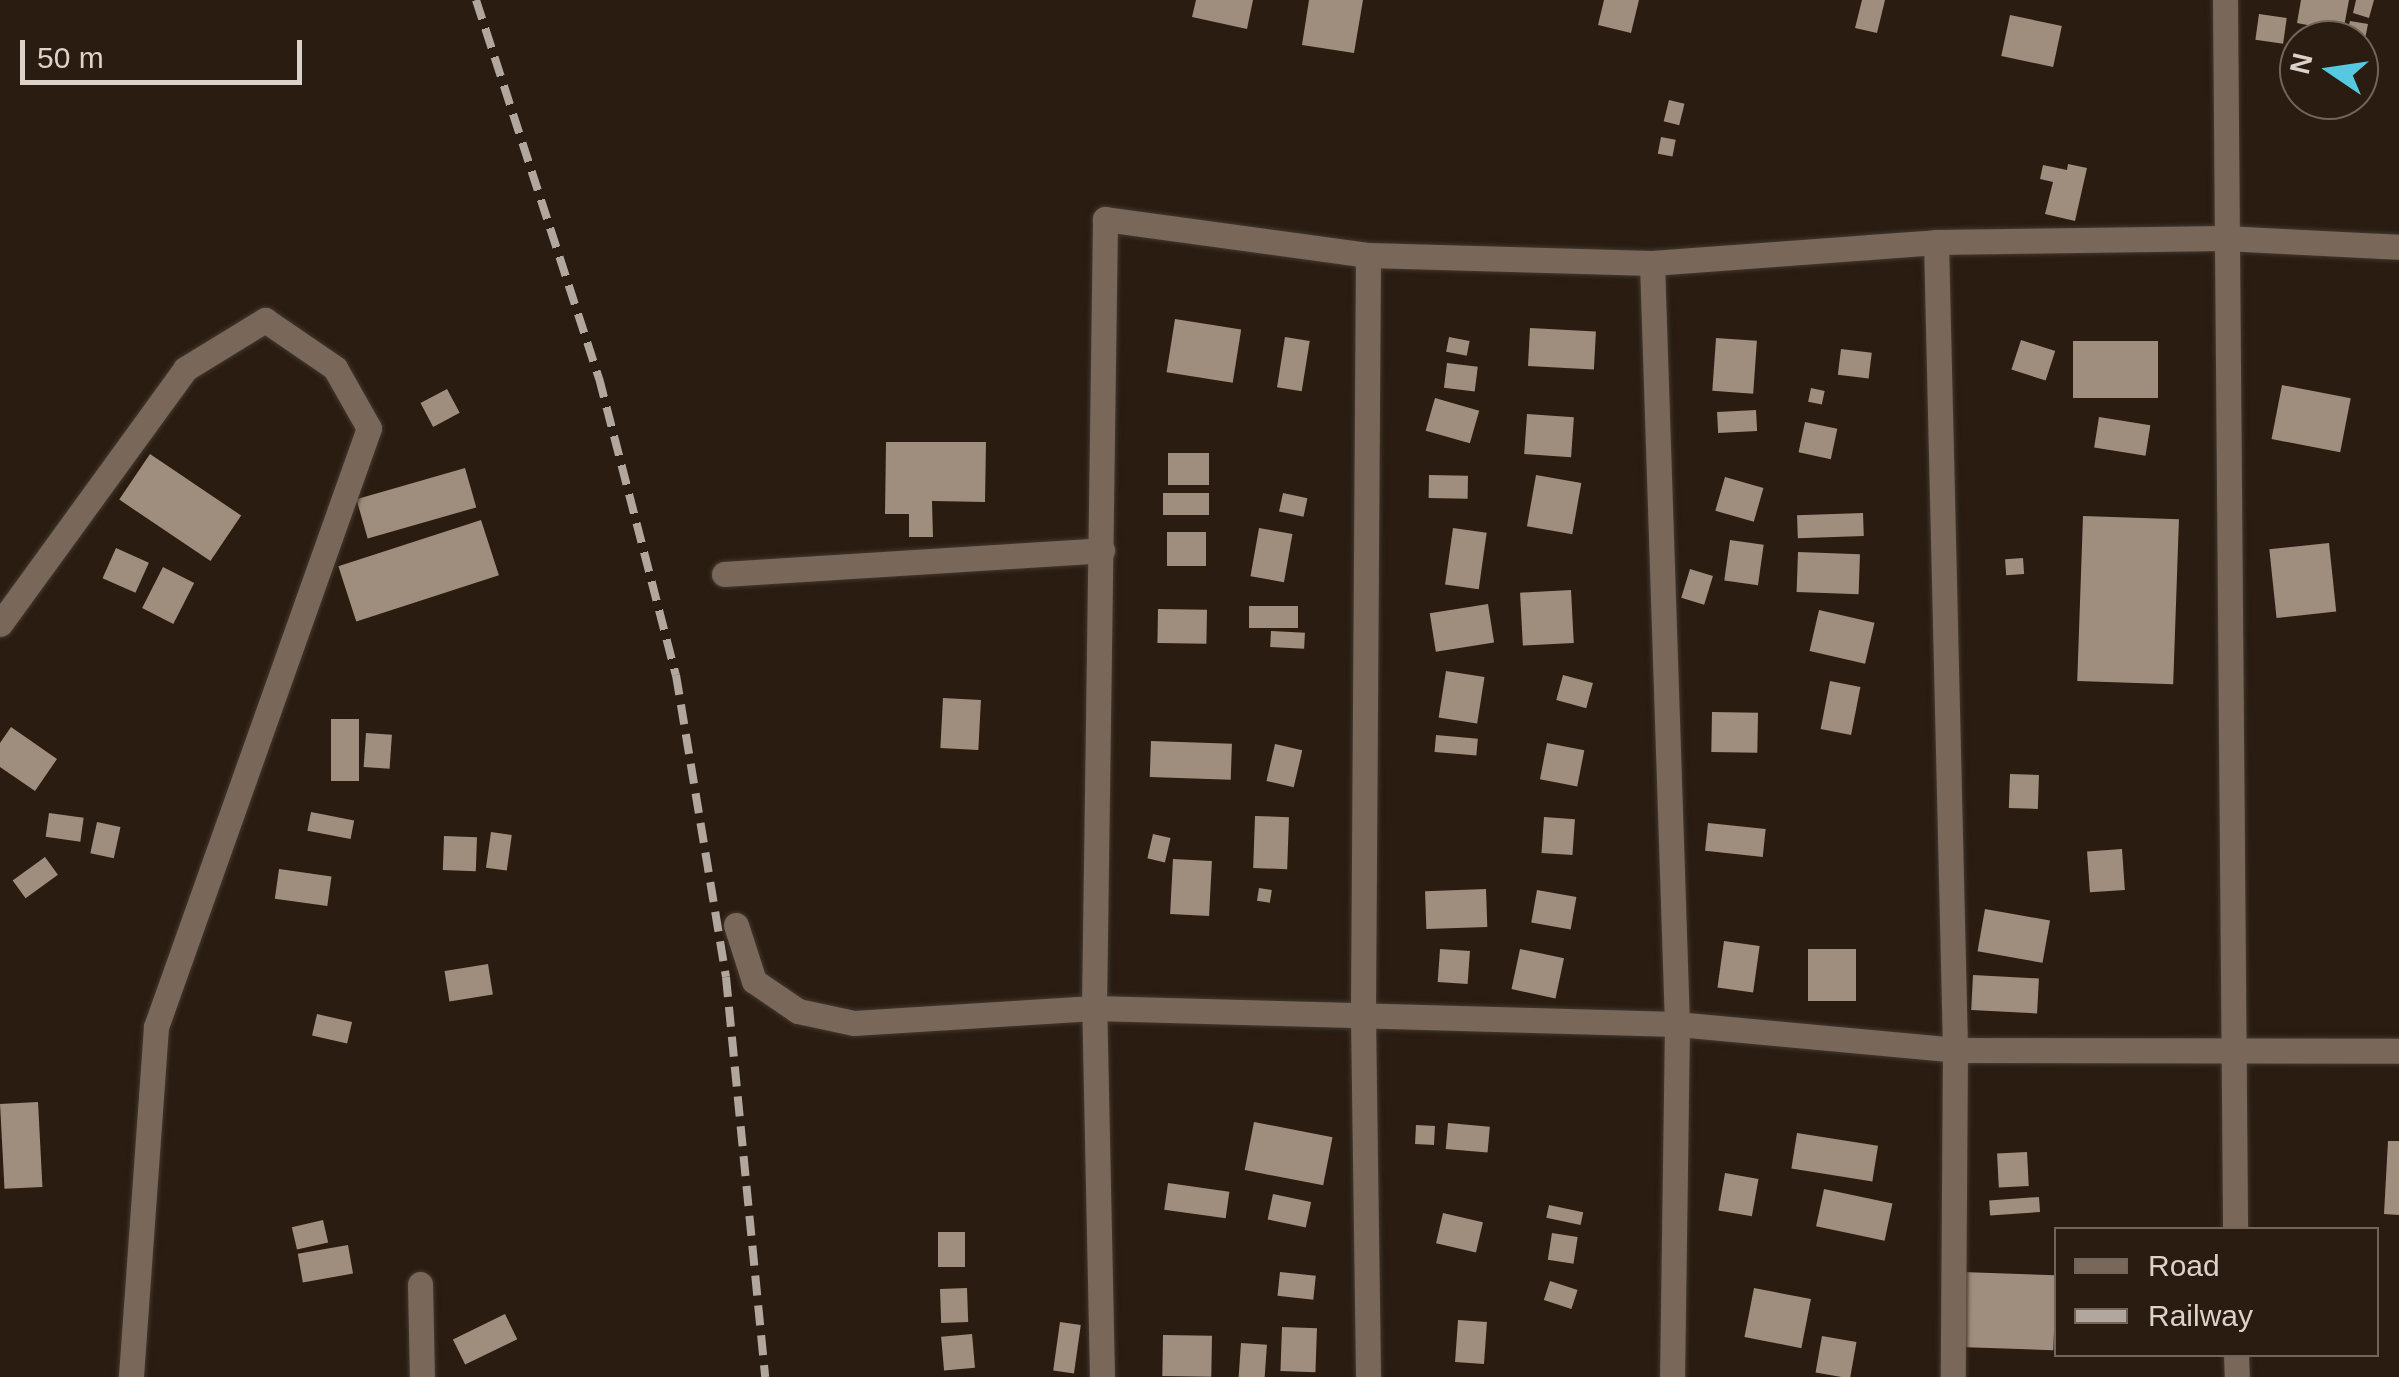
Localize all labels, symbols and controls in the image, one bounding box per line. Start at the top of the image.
scale bar [25,20,308,82]
north arrow [2279,20,2379,120]
text: 50 m [37,41,104,74]
text: N [2284,50,2319,77]
legend [2054,1227,2379,1357]
text: Road [2148,1249,2220,1282]
text: Railway [2148,1299,2253,1332]

